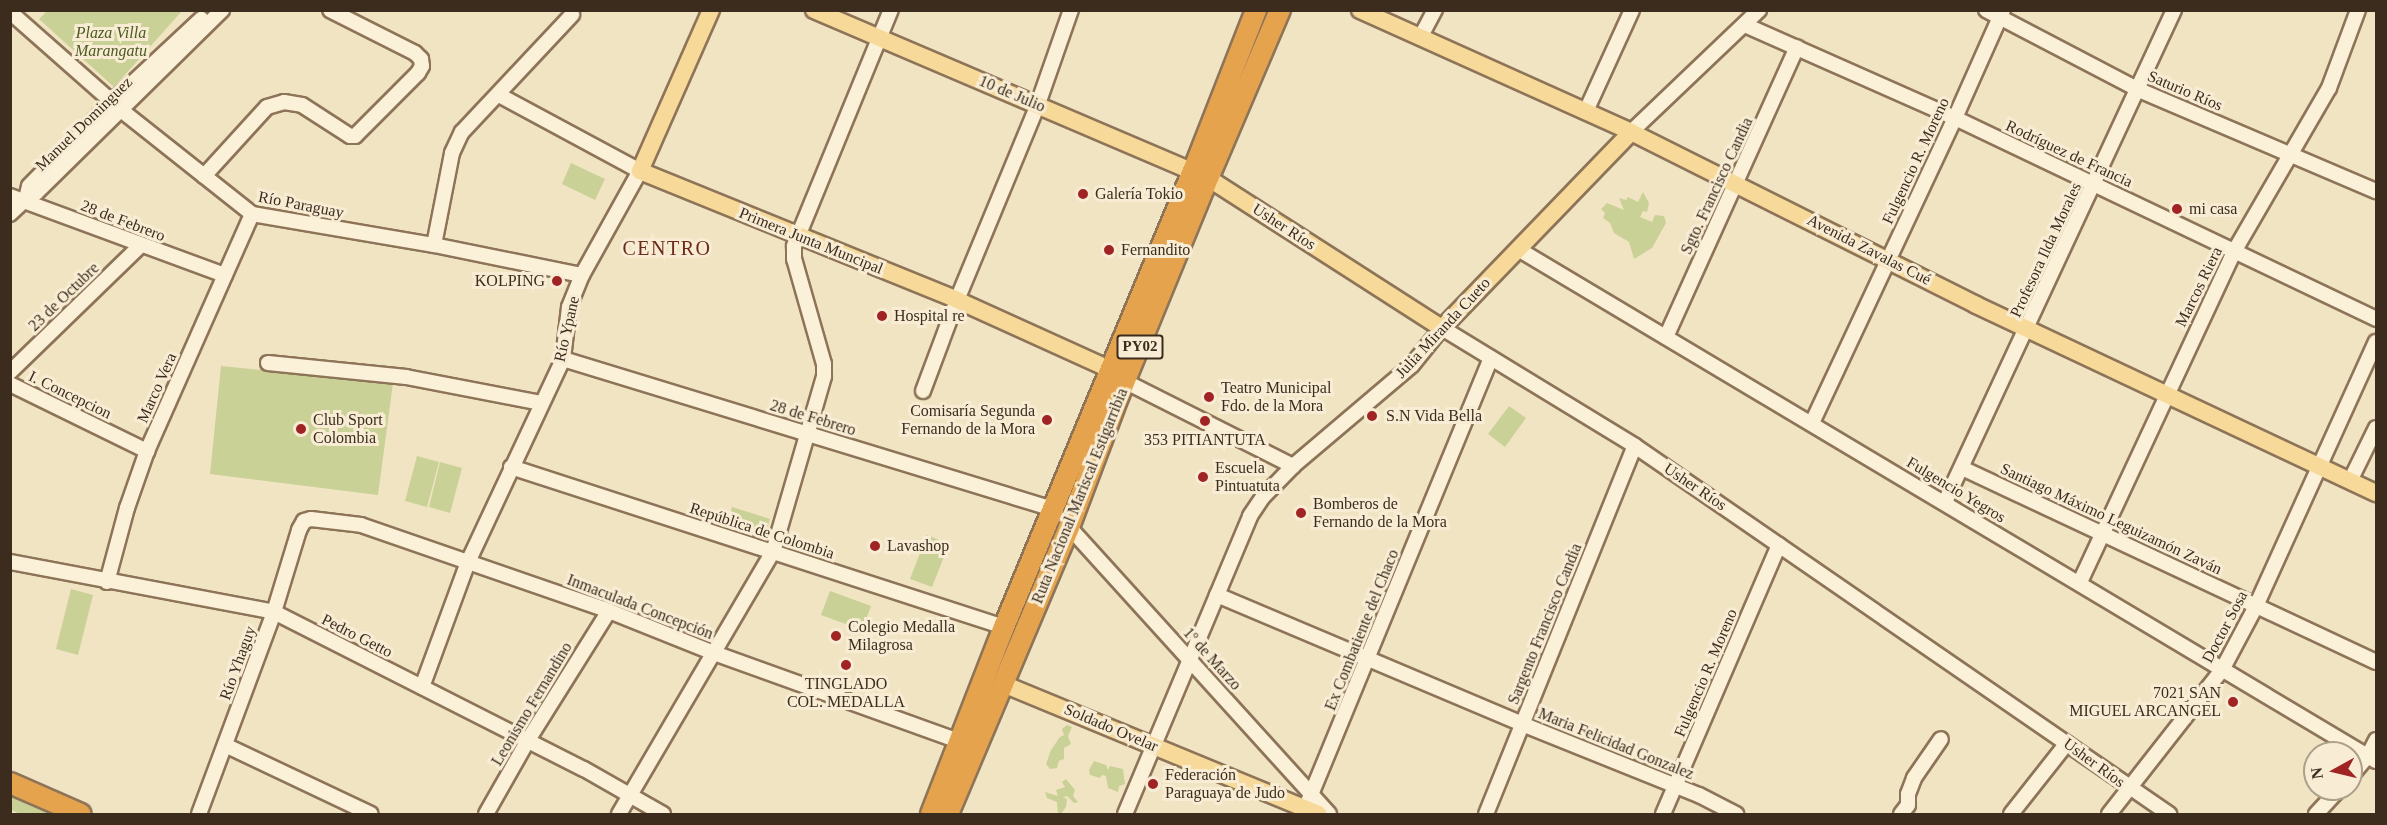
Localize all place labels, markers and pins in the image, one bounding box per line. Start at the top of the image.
place label: Galería Tokio [1095,184,1183,204]
marker: Galería Tokio [1076,187,1090,201]
place label: mi casa [2189,199,2237,219]
marker: mi casa [2170,202,2184,216]
place label: Fernandito [1121,240,1190,260]
marker: Fernandito [1102,243,1116,257]
place label: KOLPING [475,271,545,291]
marker: KOLPING [550,274,564,288]
place label: Hospital re [894,306,965,326]
marker: Hospital re [875,309,889,323]
place label: Teatro Municipal Fdo. de la Mora [1221,378,1331,416]
marker: Teatro Municipal Fdo. de la Mora [1202,390,1216,404]
place label: Comisaría Segunda Fernando de la Mora [901,401,1035,439]
place label: S.N Vida Bella [1386,406,1482,426]
marker: S.N Vida Bella [1363,407,1381,425]
place label: Club Sport Colombia [313,410,383,448]
marker: Comisaría Segunda Fernando de la Mora [1040,413,1054,427]
marker: 353 PITIANTUTA [1198,414,1212,428]
marker: Club Sport Colombia [294,422,308,436]
place label: 353 PITIANTUTA [1144,430,1266,450]
place label: Escuela Pintuatuta [1215,458,1280,496]
marker: Escuela Pintuatuta [1196,470,1210,484]
place label: Bomberos de Fernando de la Mora [1313,494,1447,532]
marker: Bomberos de Fernando de la Mora [1294,506,1308,520]
place label: Lavashop [887,536,949,556]
marker: Lavashop [868,539,882,553]
place label: Colegio Medalla Milagrosa [848,617,955,655]
marker: Colegio Medalla Milagrosa [829,629,843,643]
marker: TINGLADO COL. MEDALLA [839,658,853,672]
place label: TINGLADO COL. MEDALLA [787,674,905,712]
place label: 7021 SAN MIGUEL ARCANGEL [2068,683,2221,721]
marker: 7021 SAN MIGUEL ARCANGEL [2226,695,2240,709]
place label: Federación Paraguaya de Judo [1165,765,1285,803]
marker: Federación Paraguaya de Judo [1146,777,1160,791]

